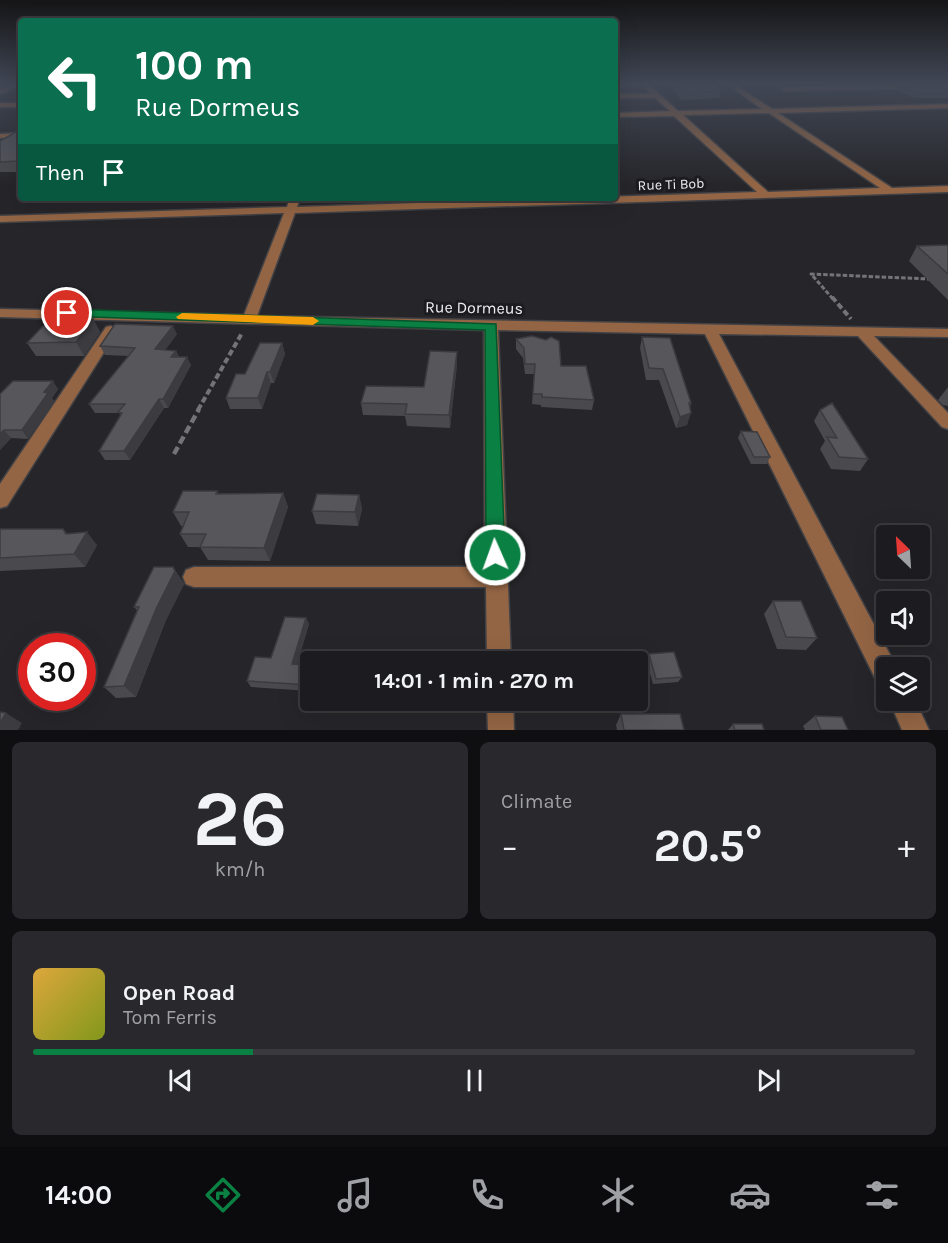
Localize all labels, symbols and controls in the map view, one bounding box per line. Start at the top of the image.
text: 100 m [135,40,254,90]
icon: left [36,42,114,120]
text: Rue Dormeus [135,91,300,123]
icon: arrive [97,156,130,189]
text: Then [36,160,85,186]
street label: Rue Ti Bob [637,175,705,194]
pin [41,287,92,338]
icon: arrive [50,296,83,329]
street label: Rue Dormeus [425,297,523,318]
position arrow [463,523,527,587]
north arrow [876,525,930,579]
map controls [876,525,930,711]
button: sound [876,591,930,645]
speed limit sign: 30 [18,633,96,711]
button: layers [876,657,930,711]
text: 14:01 · 1 min · 270 m [374,668,574,694]
text: 26 [193,773,287,865]
text: Climate [501,790,572,813]
text: 20.5° [653,820,763,872]
text: − [501,827,518,865]
text: + [898,827,915,865]
text: km/h [215,858,265,881]
text: Open Road [123,980,235,1006]
text: Tom Ferris [123,1006,217,1029]
icon: previous [164,1064,197,1097]
icon: pause [458,1064,491,1097]
icon: next [752,1064,785,1097]
icon: directions [202,1174,244,1216]
icon: music [334,1174,376,1216]
icon: phone [466,1174,508,1216]
icon: climate [597,1174,639,1216]
icon: car [729,1174,771,1216]
icon: filters [861,1174,903,1216]
text: 14:00 [45,1179,112,1211]

